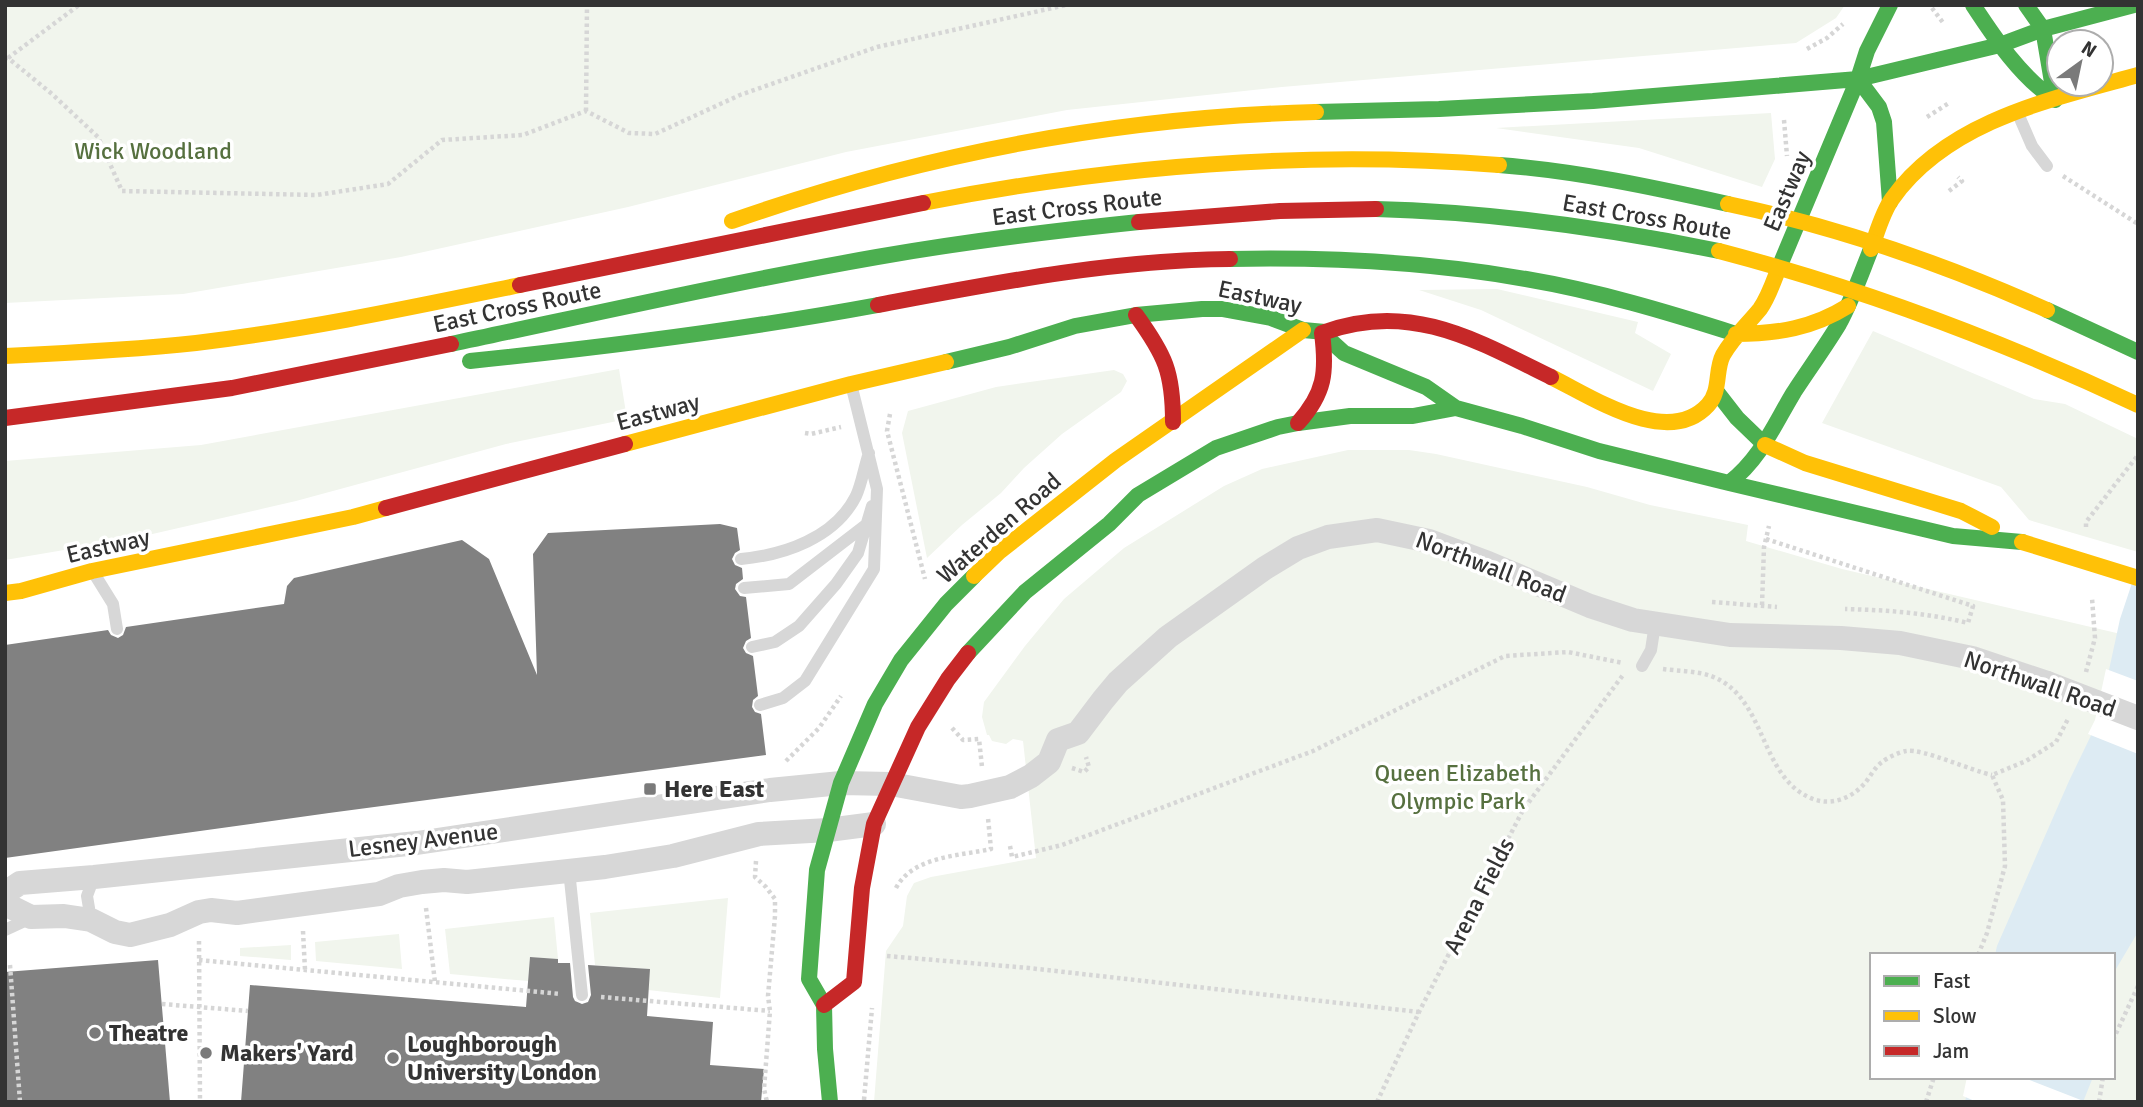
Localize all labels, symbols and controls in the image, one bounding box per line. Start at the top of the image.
north arrow [2045,28,2115,98]
text: N [2077,36,2101,63]
park label: Wick Woodland [74,136,232,166]
street label: Eastway [1757,146,1817,236]
street label: East Cross Route [990,182,1164,232]
street label: East Cross Route [1560,187,1734,247]
street label: Eastway [1215,274,1305,320]
street label: East Cross Route [430,275,604,339]
street label: Eastway [613,387,703,437]
street label: Waterden Road [931,466,1067,590]
street label: Eastway [63,522,153,570]
street label: Northwall Road [1411,525,1571,609]
street label: Northwall Road [1960,644,2120,724]
park label: Queen Elizabeth Olympic Park [1374,758,1542,816]
place label: Here East [664,774,764,804]
marker: Here East [642,781,658,797]
street label: Lesney Avenue [346,816,500,864]
street label: Arena Fields [1437,833,1521,959]
legend [1870,953,2115,1079]
text: Fast [1933,968,1970,994]
text: Slow [1933,1003,1977,1029]
place label: Theatre [109,1018,188,1048]
marker: Theatre [87,1025,103,1041]
place label: Loughborough University London [407,1029,597,1087]
place label: Makers' Yard [220,1038,354,1068]
text: Jam [1933,1038,1969,1064]
marker: Makers' Yard [198,1045,214,1061]
marker: Loughborough University London [385,1050,401,1066]

